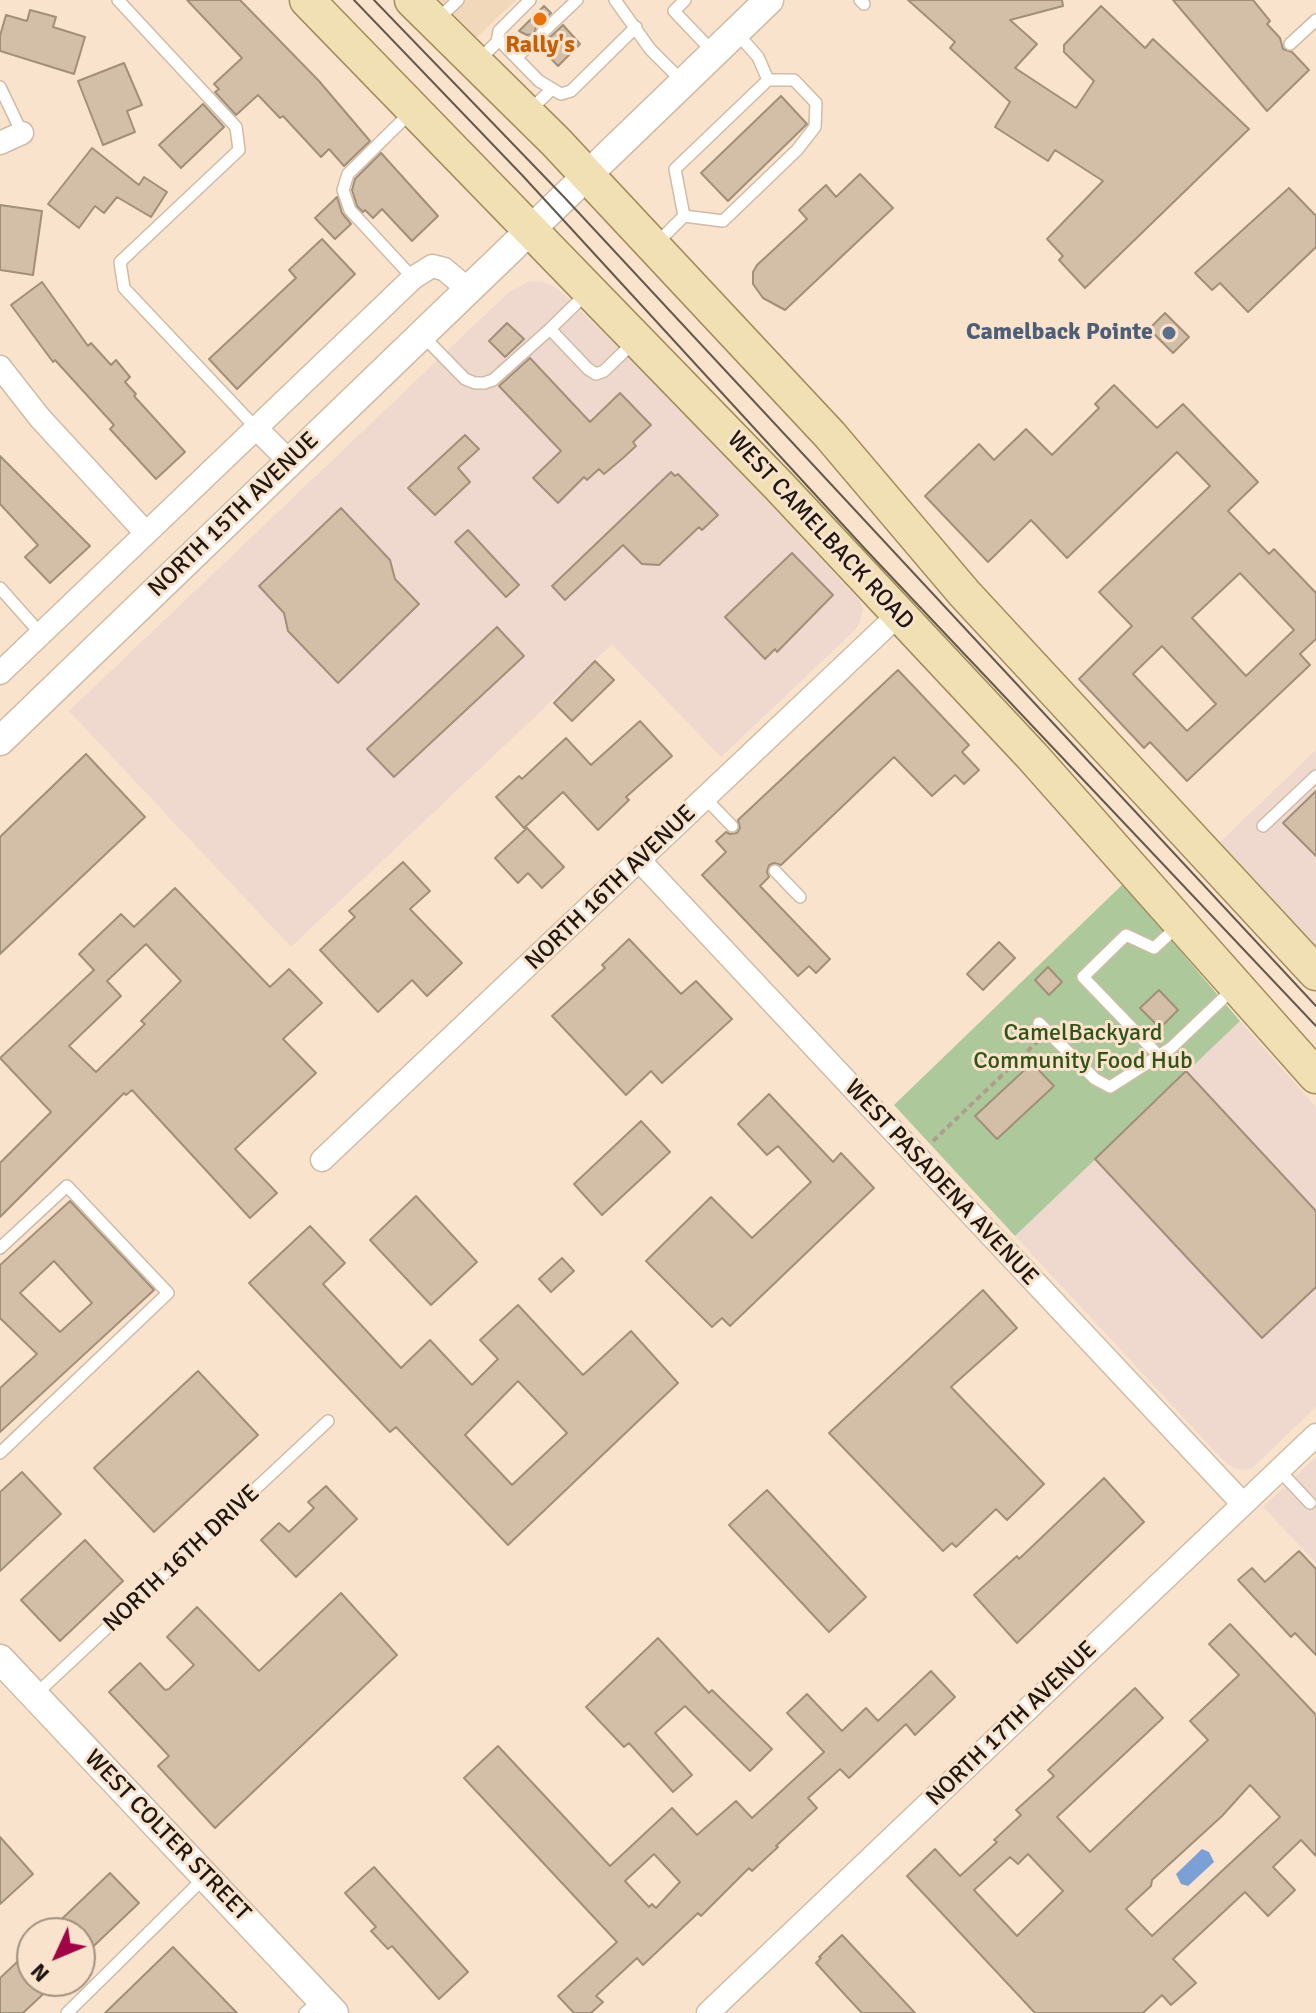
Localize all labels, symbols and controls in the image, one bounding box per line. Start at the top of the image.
marker: Rally's [531,10,549,28]
place label: Rally's [505,32,575,60]
place label: Camelback Pointe [966,319,1153,347]
marker: Camelback Pointe [1160,324,1178,342]
street label: NORTH 15TH AVENUE [143,426,325,604]
street label: WEST CAMELBACK ROAD [721,426,919,636]
street label: NORTH 16TH AVENUE [520,799,702,977]
park label: CamelBackyard Community Food Hub [973,1020,1193,1076]
street label: WEST PASADENA AVENUE [838,1074,1044,1292]
street label: NORTH 16TH DRIVE [98,1479,266,1639]
street label: NORTH 17TH AVENUE [921,1635,1103,1813]
street label: WEST COLTER STREET [78,1744,256,1928]
north arrow [16,1917,96,1997]
text: N [25,1958,55,1988]

